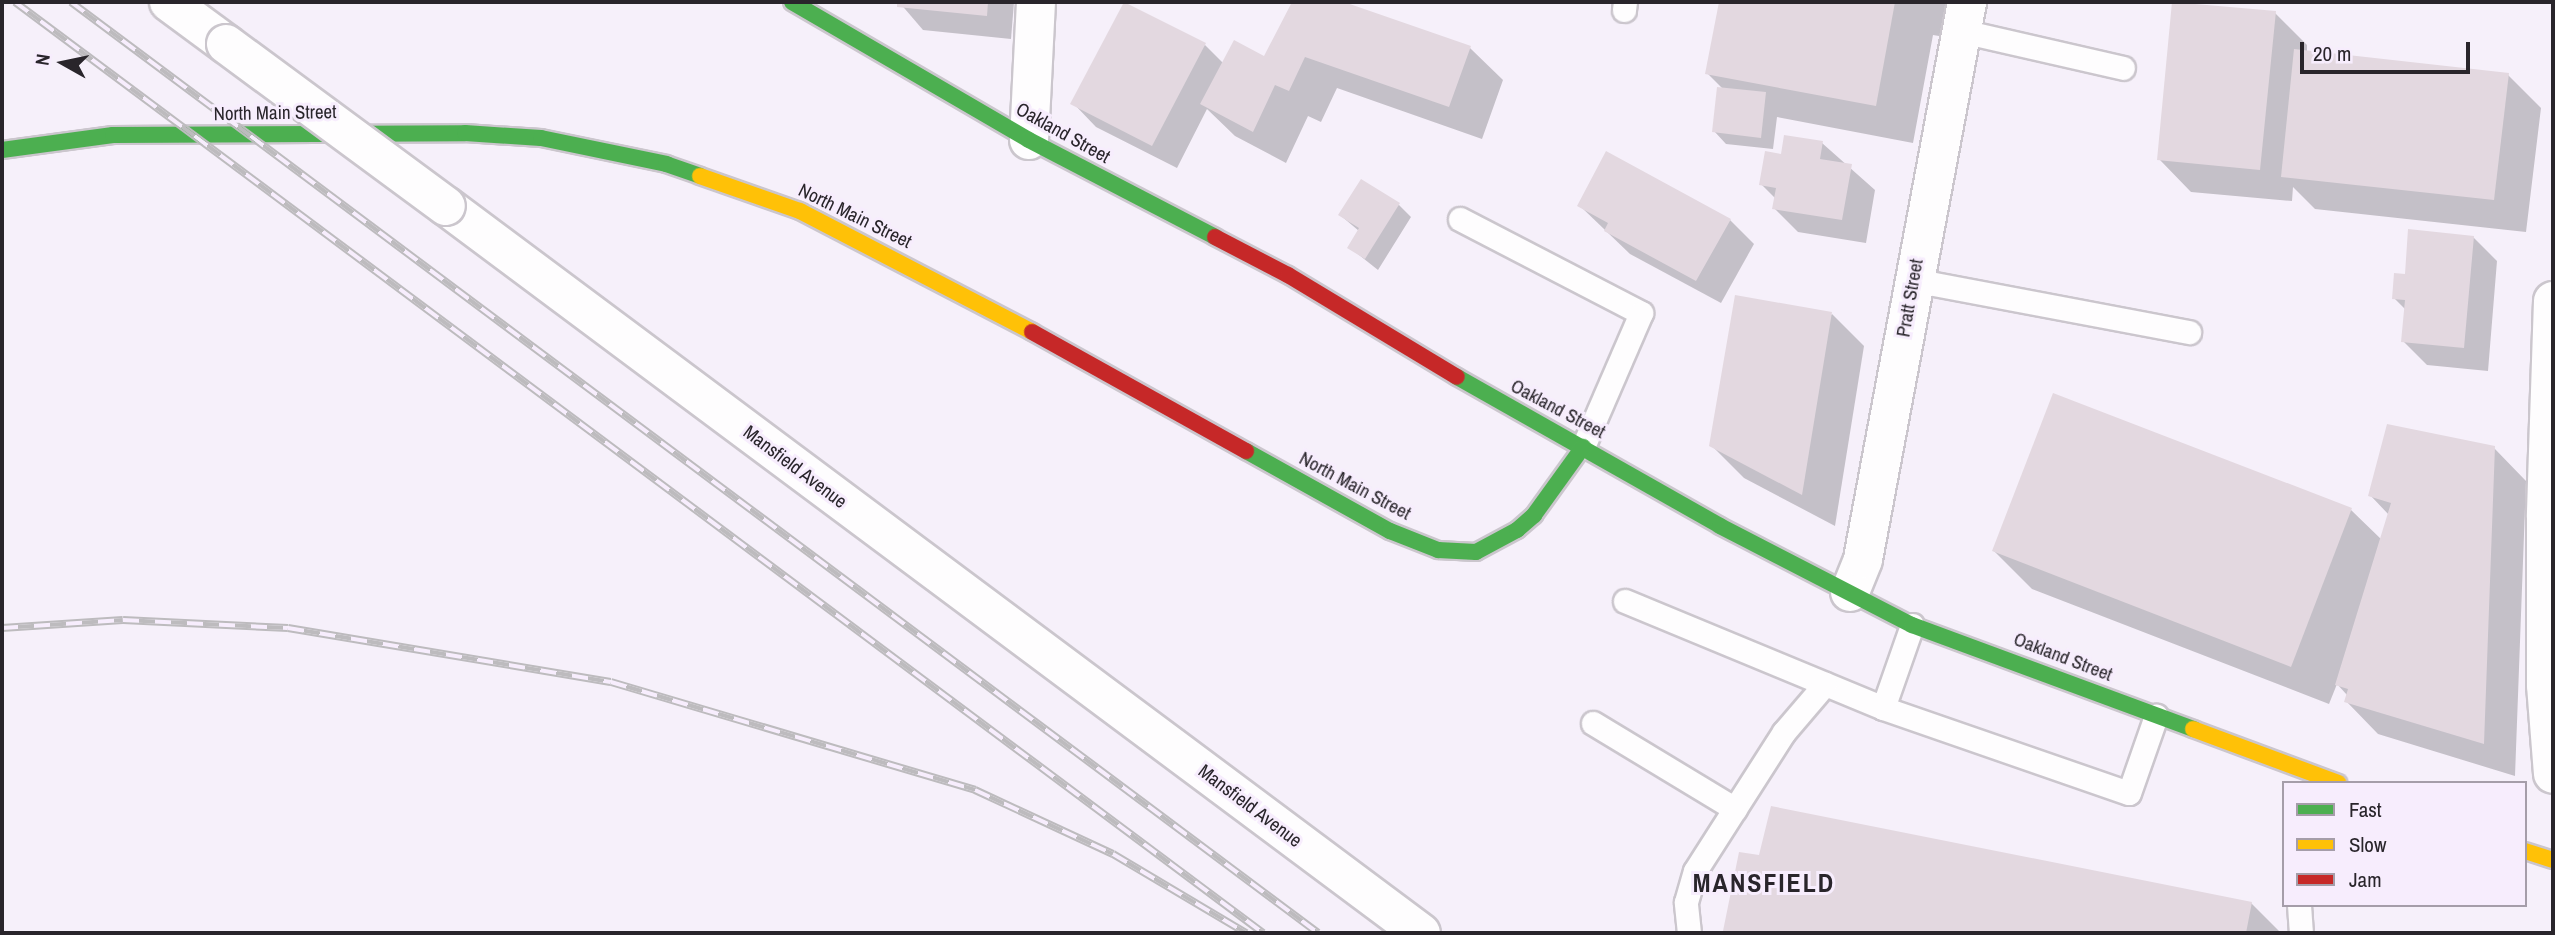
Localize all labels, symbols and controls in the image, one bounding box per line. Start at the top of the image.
north arrow [28,28,98,98]
scale bar [2303,28,2473,72]
text: 20 m [2313,39,2351,68]
text: N [29,52,56,67]
street label: Oakland Street [1012,98,1114,168]
street label: North Main Street [213,101,337,125]
street label: North Main Street [795,179,915,253]
street label: Pratt Street [1892,257,1928,339]
street label: Oakland Street [1507,375,1609,443]
street label: Mansfield Avenue [738,420,852,514]
street label: North Main Street [1295,447,1415,525]
street label: Oakland Street [2010,628,2116,686]
street label: Mansfield Avenue [1193,759,1307,853]
legend [2282,781,2527,907]
text: Fast [2349,795,2382,824]
text: Slow [2349,830,2386,859]
text: Jam [2349,865,2382,894]
district label: MANSFIELD [1694,867,1834,899]

